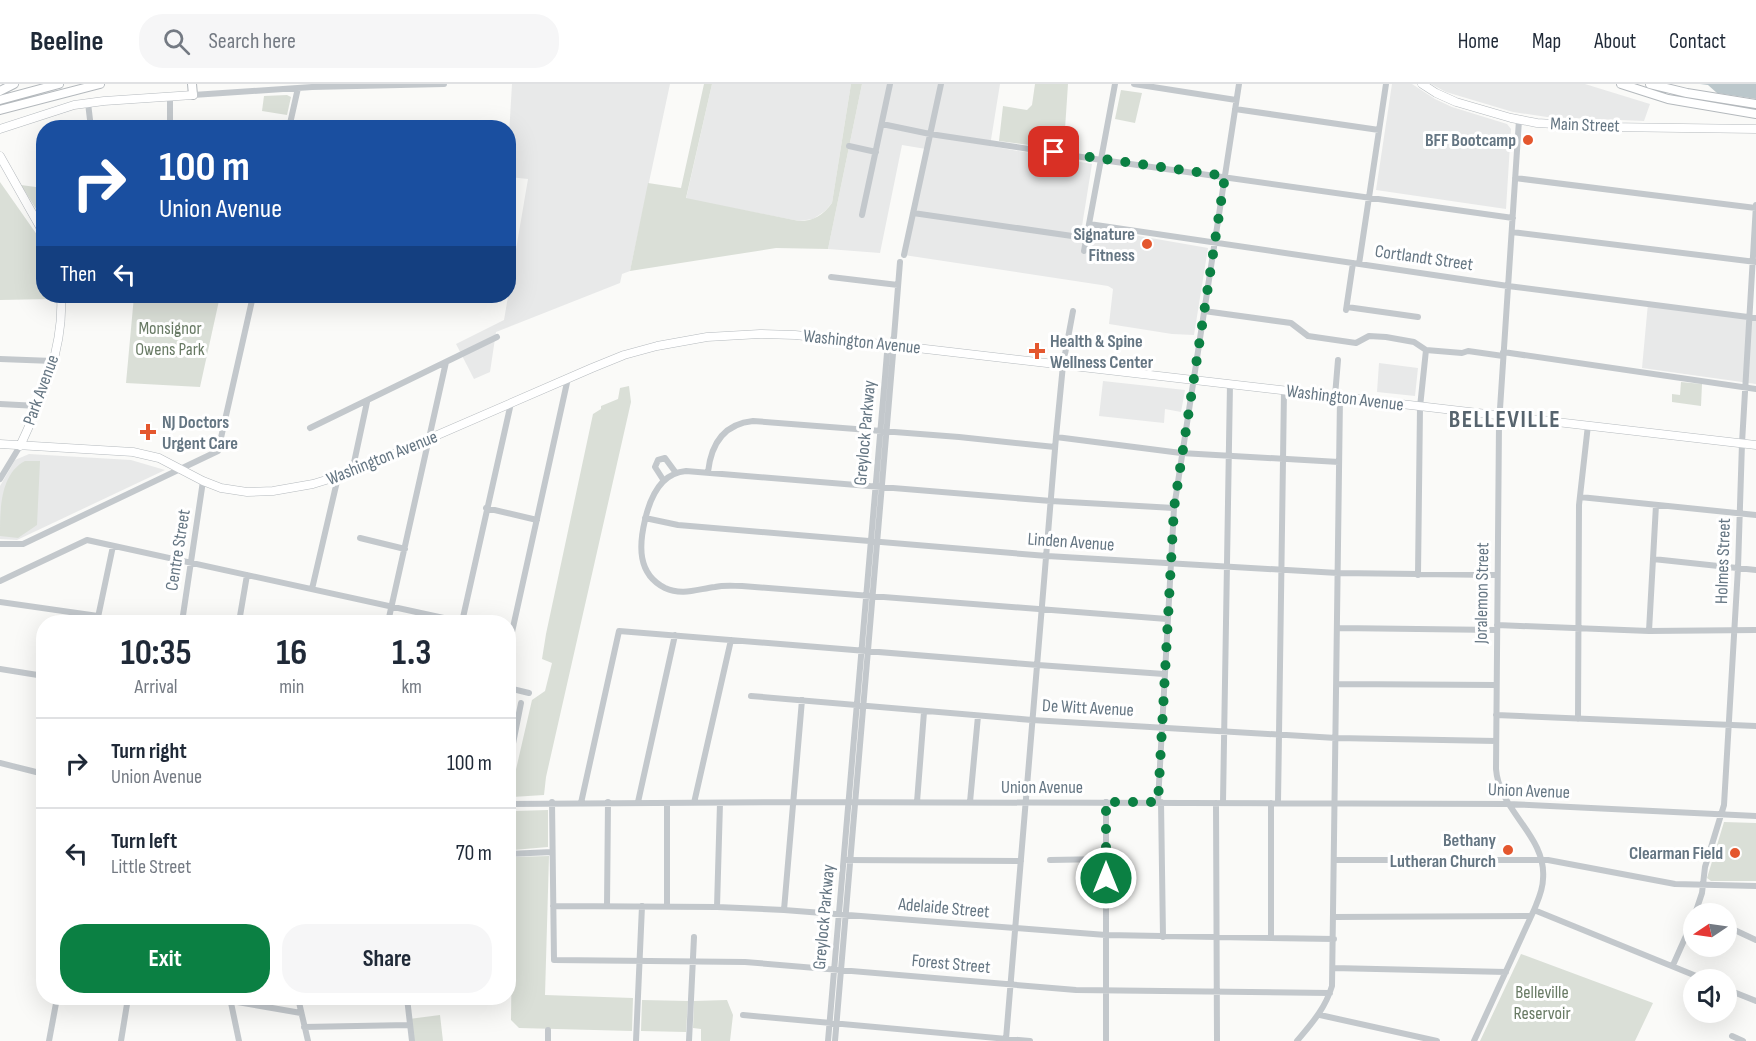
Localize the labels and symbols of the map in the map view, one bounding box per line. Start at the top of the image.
street label: Main Street [1550,113,1621,137]
pin [1028,126,1079,177]
place label: BFF Bootcamp [1425,130,1516,151]
marker: BFF Bootcamp [1521,133,1535,147]
place label: Signature Fitness [1073,224,1135,266]
marker: Signature Fitness [1140,237,1154,251]
street label: Cortlandt Street [1374,241,1475,275]
park label: Monsignor Owens Park [135,318,205,360]
street label: Washington Avenue [802,325,922,359]
place label: Health & Spine Wellness Center [1050,331,1154,373]
marker: Health & Spine Wellness Center [1028,342,1046,360]
street label: Park Avenue [19,352,63,428]
street label: Greylock Parkway [850,379,880,487]
street label: Washington Avenue [1285,380,1405,416]
district label: BELLEVILLE [1449,405,1561,434]
place label: NJ Doctors Urgent Care [162,412,238,454]
marker: NJ Doctors Urgent Care [139,423,157,441]
street label: Washington Avenue [323,426,441,490]
street label: Centre Street [161,507,195,592]
street label: Holmes Street [1711,517,1735,604]
street label: Linden Avenue [1027,528,1115,556]
street label: Joralemon Street [1471,542,1493,645]
street label: De Witt Avenue [1042,695,1134,721]
street label: Union Avenue [1001,777,1083,798]
street label: Union Avenue [1488,779,1570,803]
place label: Bethany Lutheran Church [1390,830,1497,872]
marker: Bethany Lutheran Church [1501,843,1515,857]
place label: Clearman Field [1629,843,1723,864]
position arrow [1074,846,1138,910]
marker: Clearman Field [1728,846,1742,860]
street label: Greylock Parkway [809,863,839,971]
street label: Adelaide Street [897,893,991,922]
north arrow [1683,903,1737,957]
street label: Forest Street [911,950,992,978]
park label: Belleville Reservoir [1513,982,1571,1024]

